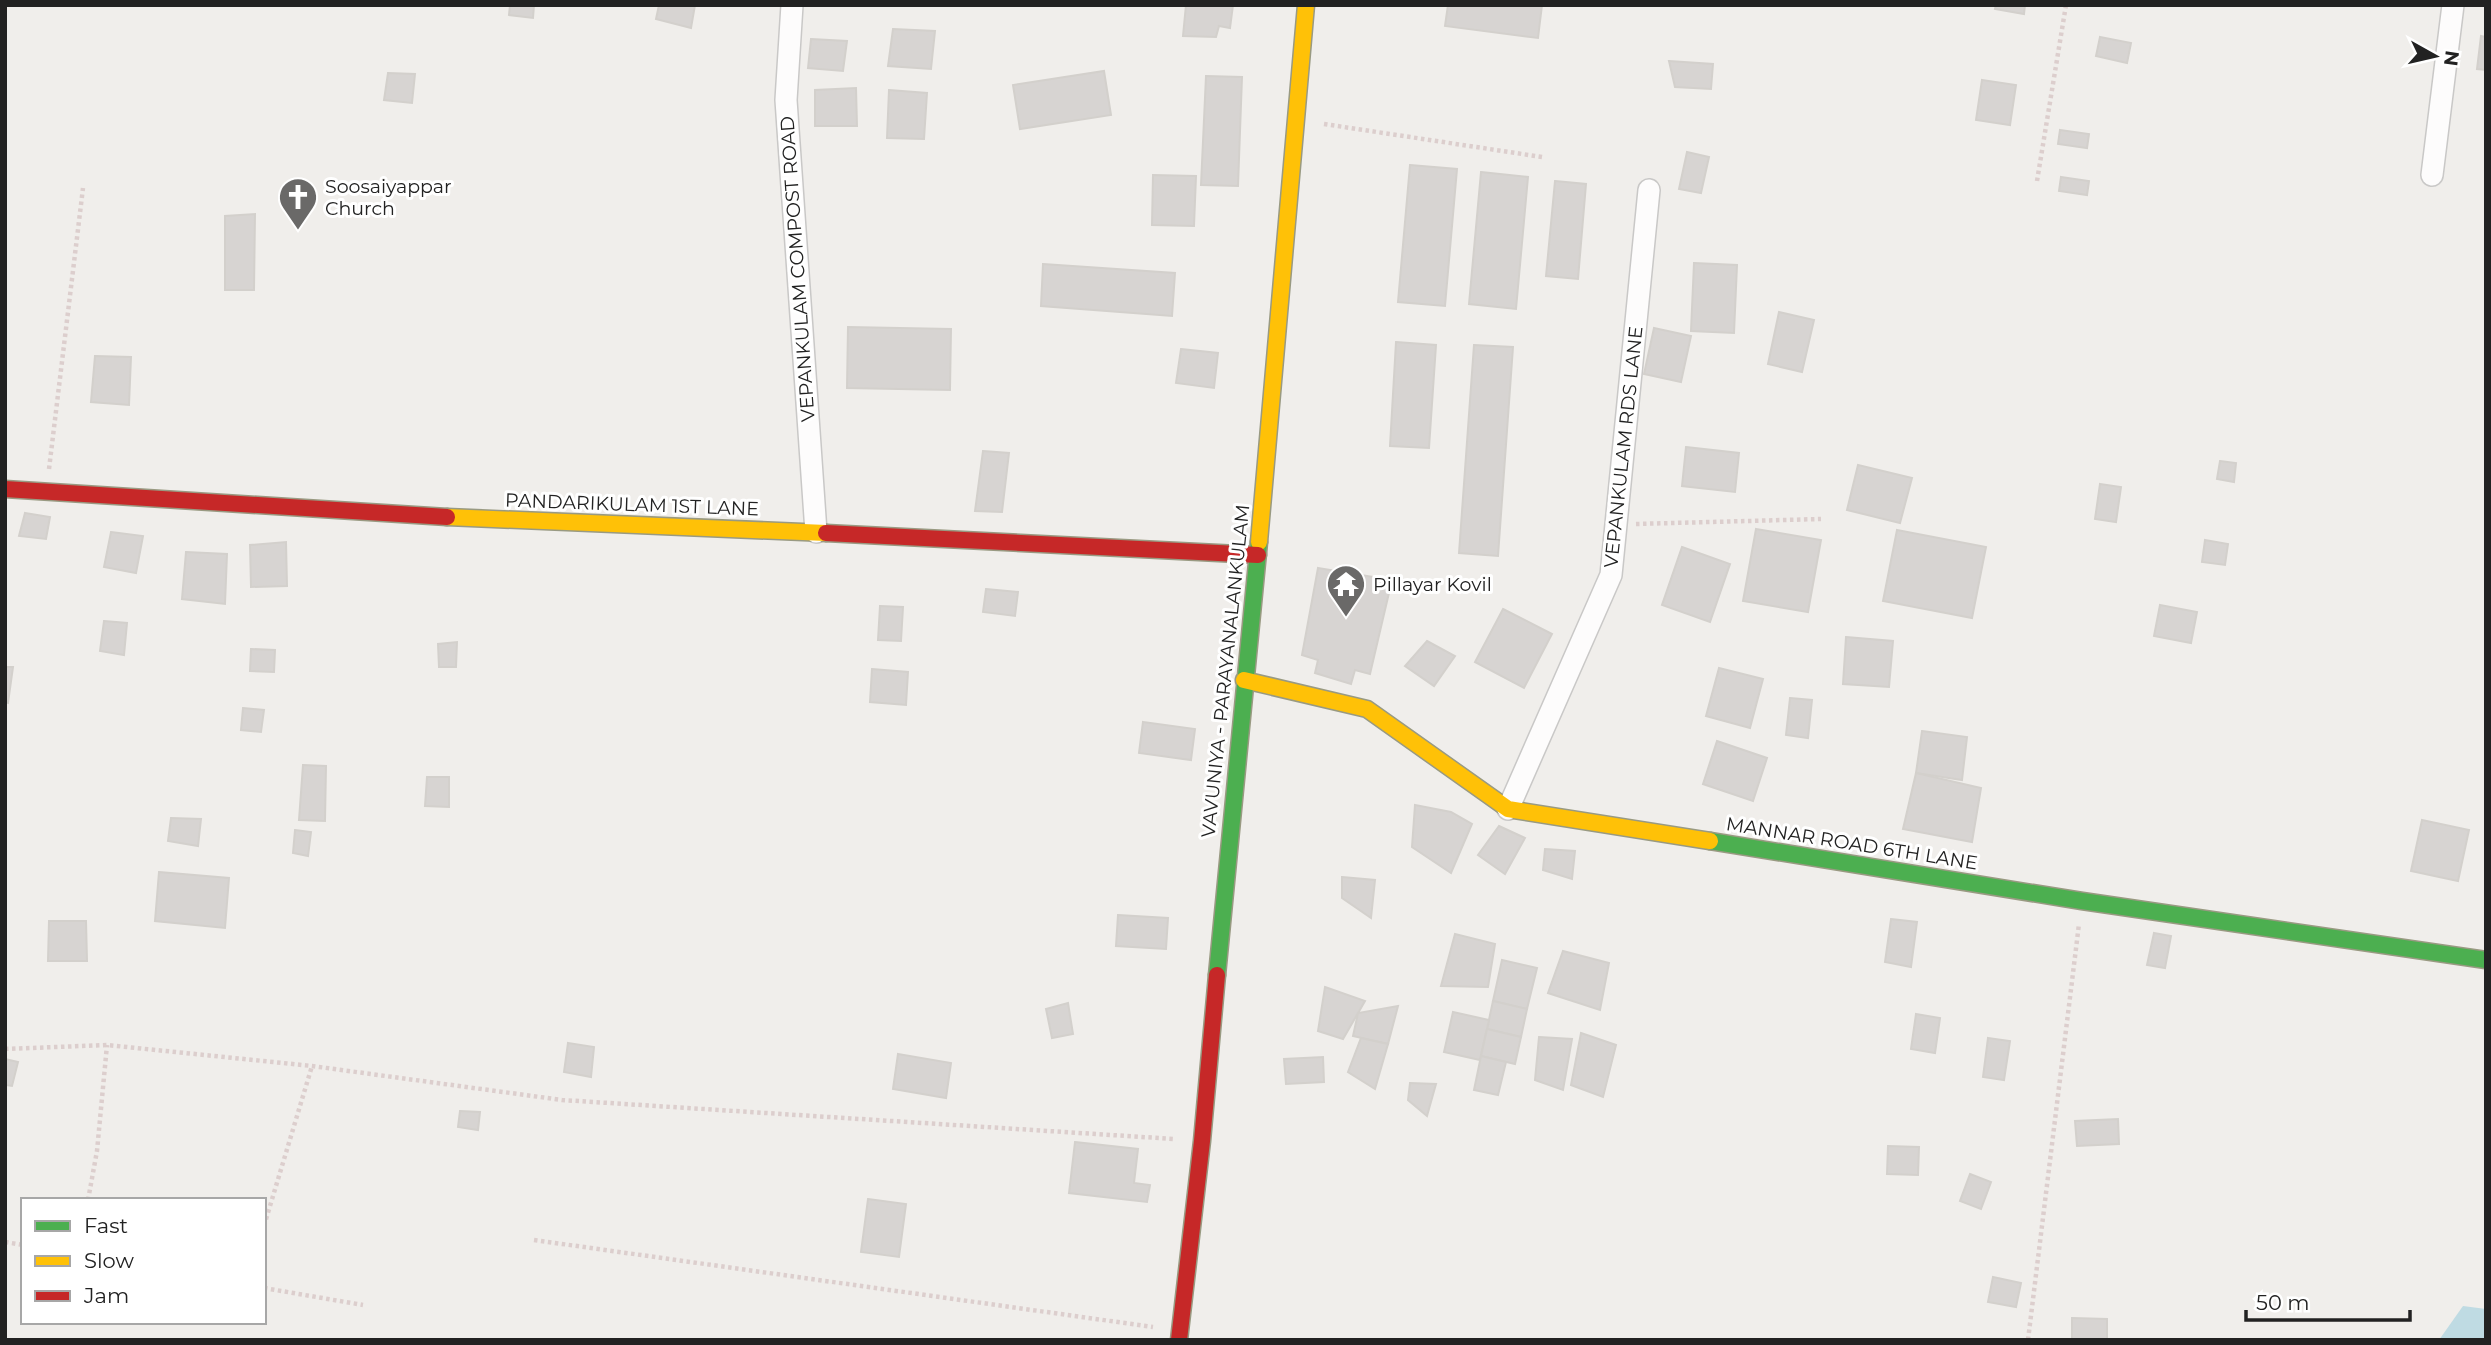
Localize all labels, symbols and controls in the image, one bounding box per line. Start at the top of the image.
north arrow [2400,21,2470,91]
text: N [2439,49,2464,68]
street label: VEPANKULAM COMPOST ROAD [775,115,820,423]
place label: Soosaiyappar Church [325,175,452,220]
church icon: Soosaiyappar Church [277,176,319,231]
street label: VEPANKULAM RDS LANE [1599,325,1648,569]
street label: PANDARIKULAM 1ST LANE [505,489,759,520]
street label: VAVUNIYA - PARAYANALANKULAM [1197,503,1254,839]
temple icon: Pillayar Kovil [1325,563,1367,618]
place label: Pillayar Kovil [1373,573,1492,596]
street label: MANNAR ROAD 6TH LANE [1724,812,1979,875]
legend [21,1198,266,1324]
text: Fast [84,1213,128,1238]
text: Slow [84,1248,134,1273]
scale bar [2246,1278,2410,1322]
text: Jam [83,1283,129,1308]
text: 50 m [2256,1290,2310,1315]

